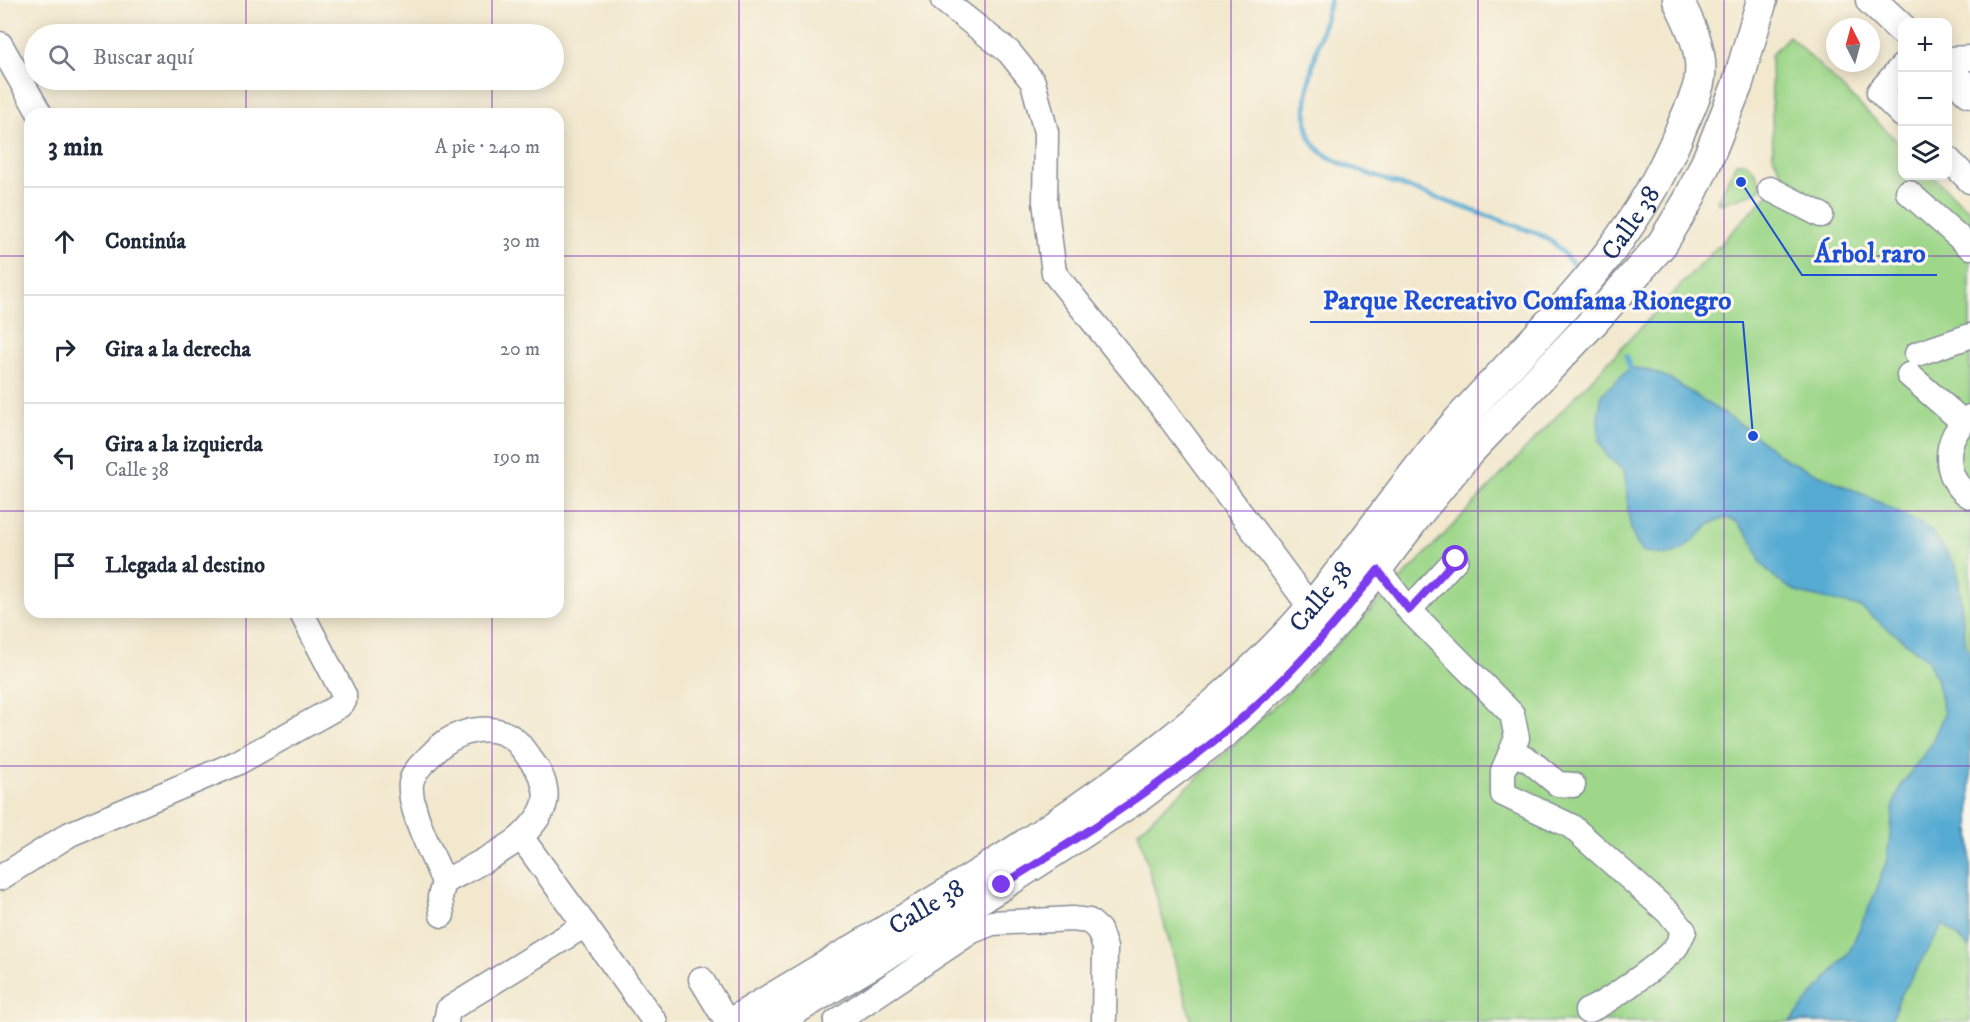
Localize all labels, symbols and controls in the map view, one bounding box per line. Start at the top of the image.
north arrow [1826,18,1880,72]
map controls [1898,18,1952,180]
button: + [1898,18,1952,72]
search box [24,24,564,90]
icon: search [45,41,78,74]
text: Buscar aquí [93,44,193,71]
button: − [1898,72,1952,126]
button: layers [1898,126,1952,180]
text: 3 min [48,131,103,164]
text: A pie · 240 m [435,135,540,160]
street label: Calle 38 [1594,180,1668,267]
icon: ahead [48,225,81,258]
text: Continúa [105,228,186,255]
text: 30 m [502,229,540,254]
callout: Árbol raro [1802,230,1937,275]
text: Árbol raro [1813,237,1926,271]
callout: Parque Recreativo Comfama Rionegro [1310,277,1743,322]
text: Parque Recreativo Comfama Rionegro [1323,284,1731,318]
icon: right [48,333,81,366]
text: Gira a la derecha [105,336,251,363]
text: 20 m [500,337,540,362]
text: Gira a la izquierda [105,431,263,458]
icon: left [48,441,81,474]
text: 190 m [493,445,540,470]
text: Calle 38 [105,458,169,483]
route start [1442,545,1468,571]
icon: arrive [48,549,81,582]
text: Llegada al destino [105,552,265,579]
street label: Calle 38 [1282,555,1360,640]
route end [988,871,1014,897]
street label: Calle 38 [883,872,971,943]

